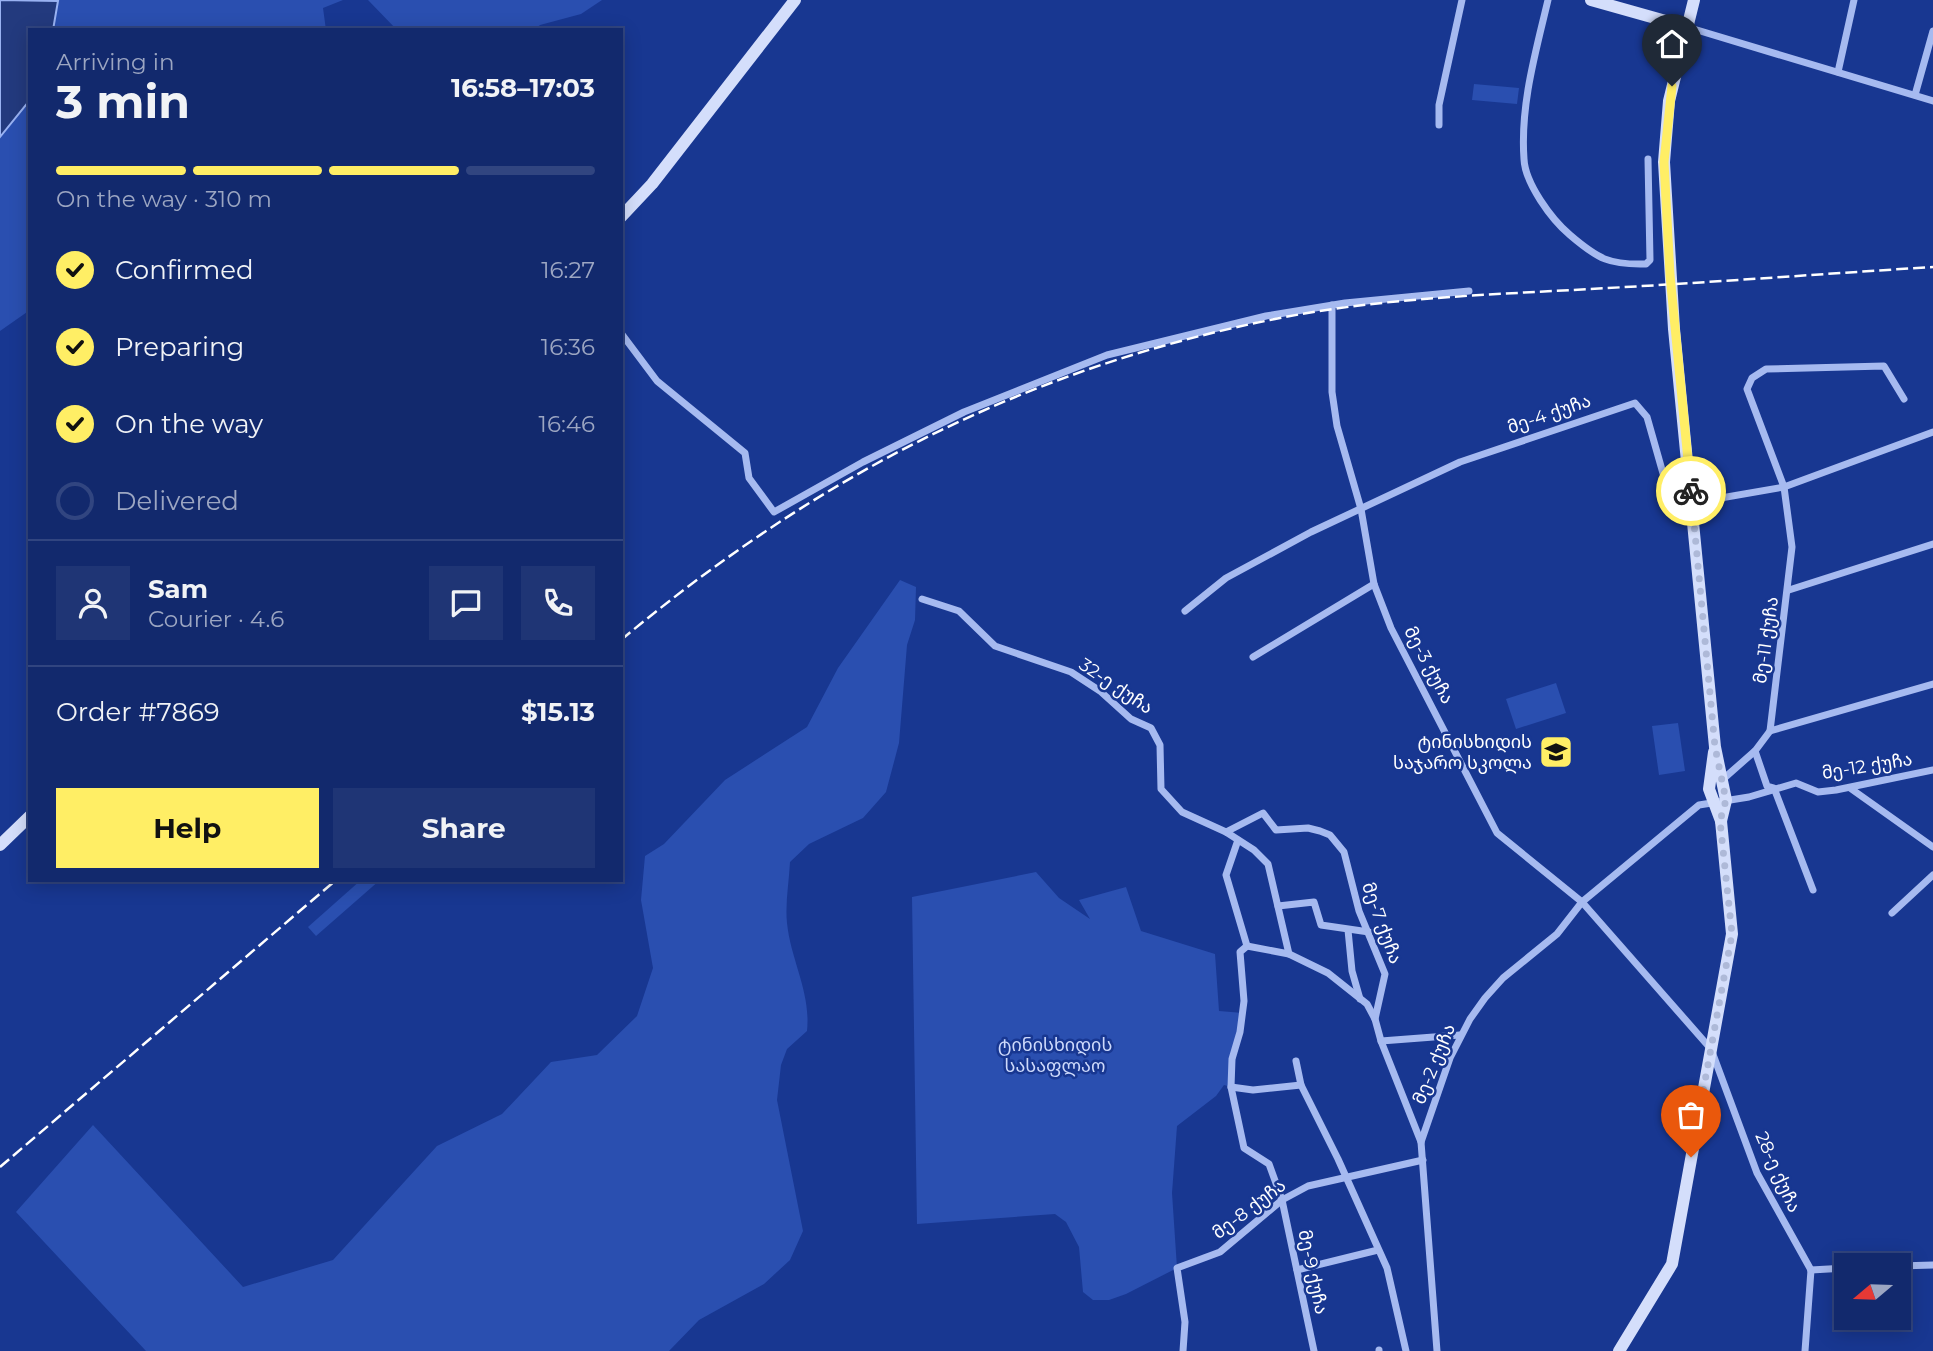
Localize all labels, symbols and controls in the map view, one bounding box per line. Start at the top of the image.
pin [1642,14,1702,86]
icon: home [1653,25,1691,63]
text: Arriving in [56,48,175,76]
text: 16:58–17:03 [451,72,595,104]
text: 3 min [56,73,190,130]
text: On the way · 310 m [56,185,272,213]
icon: check [56,251,94,289]
text: Confirmed [115,254,254,286]
text: 16:27 [541,256,595,284]
icon: check [56,328,94,366]
text: Preparing [115,331,244,363]
text: 16:36 [541,333,595,361]
street label: მე-4 ქუჩა [1504,389,1594,439]
icon: check [56,405,94,443]
text: On the way [115,408,263,440]
text: 16:46 [539,410,595,438]
courier [1656,456,1726,526]
icon: bike [1672,472,1710,510]
text: Delivered [115,485,239,517]
button: person [56,566,130,640]
button: chat [429,566,503,640]
button: phone [521,566,595,640]
text: Sam [148,573,208,605]
street label: მე-11 ქუჩა [1749,595,1783,685]
text: Courier · 4.6 [148,605,284,633]
street label: მე-3 ქუჩა [1399,623,1459,707]
street label: 32-ე ქუჩა [1075,653,1157,719]
text: Order #7869 [56,696,220,728]
text: $15.13 [521,696,595,728]
place label: ტინისხიდის საჯარო სკოლა [1393,731,1532,774]
school or university icon: ტინისხიდის საჯარო სკოლა [1537,733,1575,771]
street label: მე-12 ქუჩა [1820,748,1914,784]
button: Help [56,788,319,868]
button: Share [333,788,595,868]
street label: მე-7 ქუჩა [1357,879,1407,967]
street label: მე-2 ქუჩა [1408,1021,1460,1107]
park label: ტინისხიდის სასაფლაო [998,1034,1112,1077]
pin [1661,1085,1721,1157]
icon: bag [1672,1096,1710,1134]
street label: 28-ე ქუჩა [1750,1128,1806,1216]
street label: მე-8 ქუჩა [1208,1174,1290,1244]
street label: მე-9 ქუჩა [1293,1228,1333,1316]
north arrow [1834,1253,1911,1330]
map controls [1834,1253,1911,1330]

